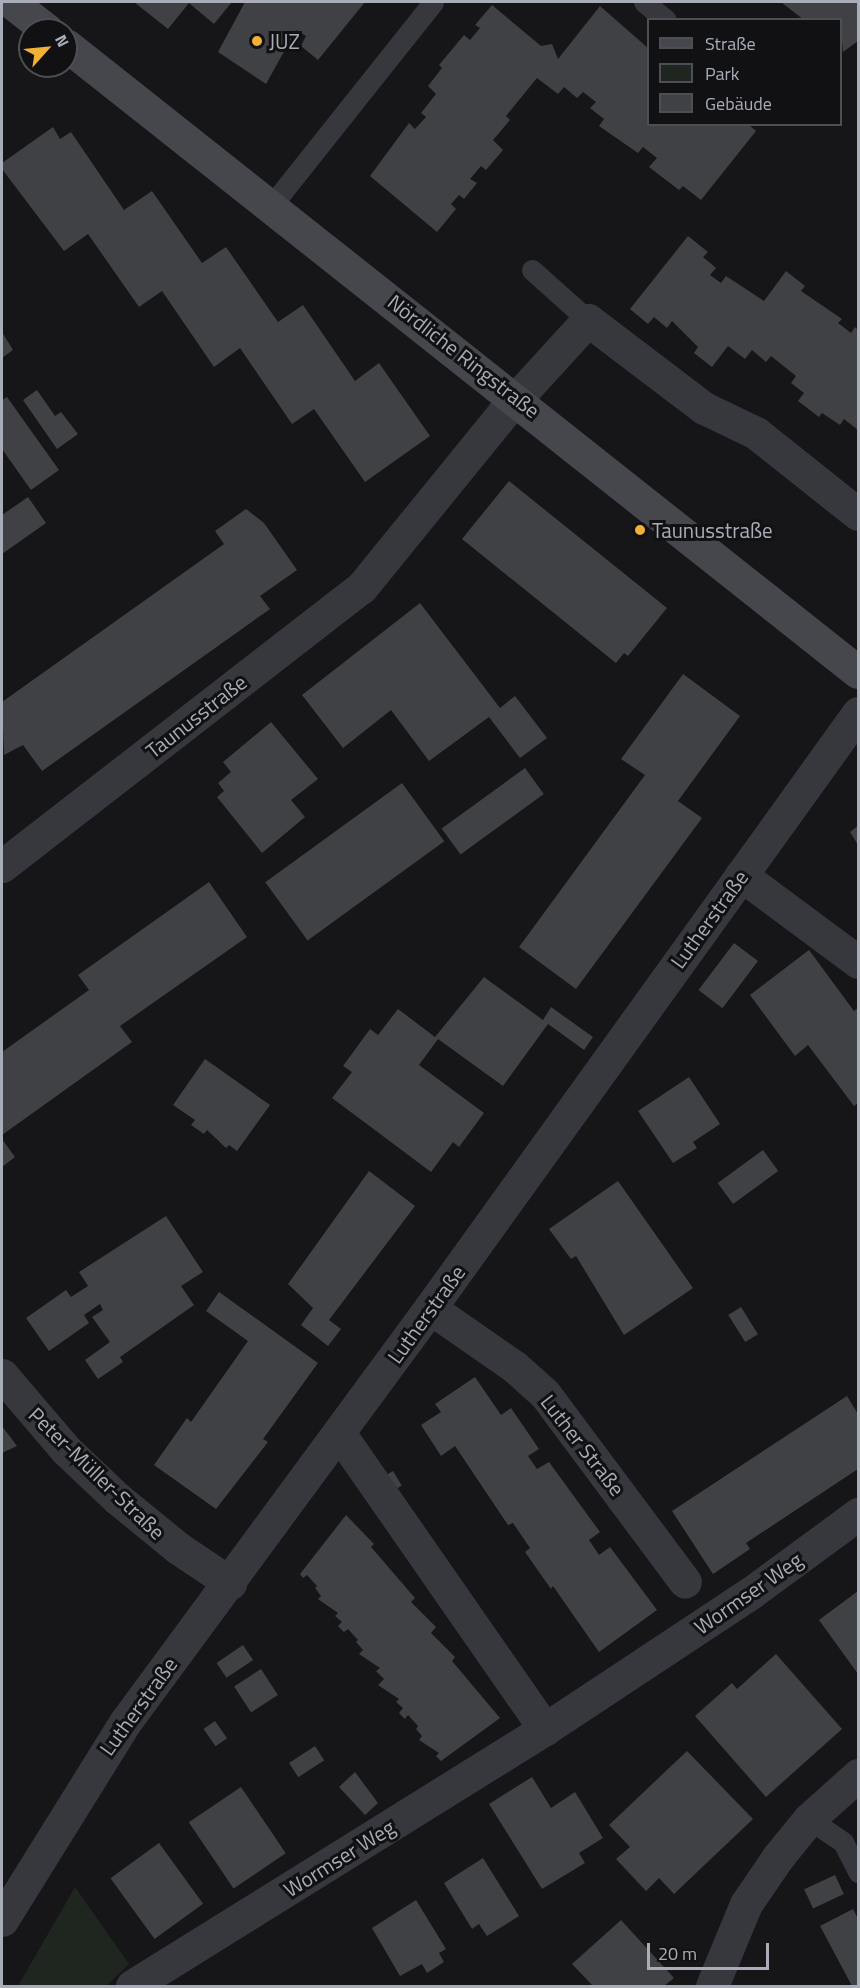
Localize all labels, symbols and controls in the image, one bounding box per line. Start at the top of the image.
north arrow [18,18,78,78]
legend [647,18,842,126]
place label: JUZ [269,28,300,54]
text: N [49,30,75,51]
text: Straße [705,30,756,57]
marker: JUZ [250,34,264,48]
text: Park [705,60,739,87]
text: Gebäude [705,90,772,117]
street label: Nördliche Ringstraße [383,289,545,423]
place label: Taunusstraße [652,517,773,543]
marker: Taunusstraße [633,523,647,537]
street label: Taunusstraße [141,669,251,763]
street label: Lutherstraße [665,865,753,973]
street label: Lutherstraße [382,1260,470,1368]
street label: Luther Straße [536,1389,630,1501]
street label: Peter-Müller-Straße [24,1402,170,1544]
street label: Wormser Weg [689,1547,807,1639]
street label: Lutherstraße [94,1652,182,1760]
street label: Wormser Weg [279,1814,399,1902]
scale bar [650,1931,772,1969]
text: 20 m [658,1940,697,1967]

